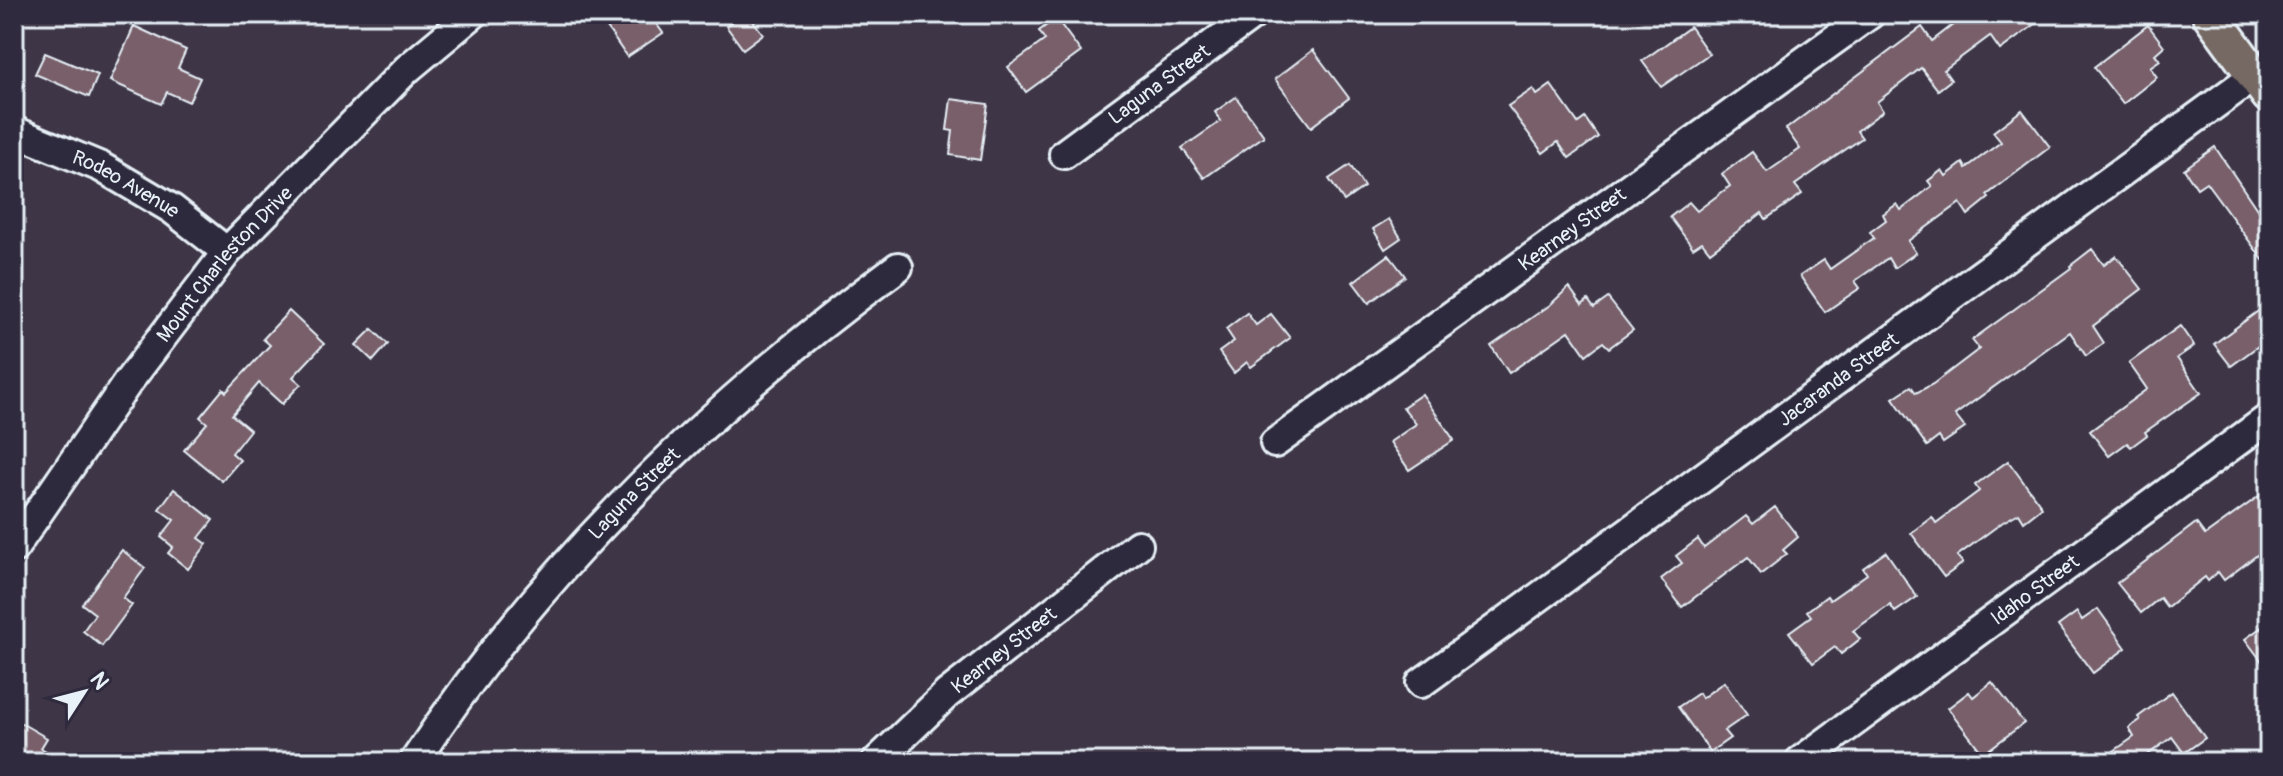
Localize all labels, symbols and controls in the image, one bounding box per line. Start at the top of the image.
street label: Laguna Street [1104,38,1216,130]
street label: Rodeo Avenue [69,145,185,223]
street label: Mount Charleston Drive [151,181,298,347]
street label: Kearney Street [1513,182,1632,277]
street label: Jacaranda Street [1773,327,1904,432]
street label: Laguna Street [583,441,686,545]
street label: Idaho Street [1986,549,2085,631]
street label: Kearney Street [946,601,1062,699]
north arrow [44,652,124,732]
text: N [84,667,115,695]

